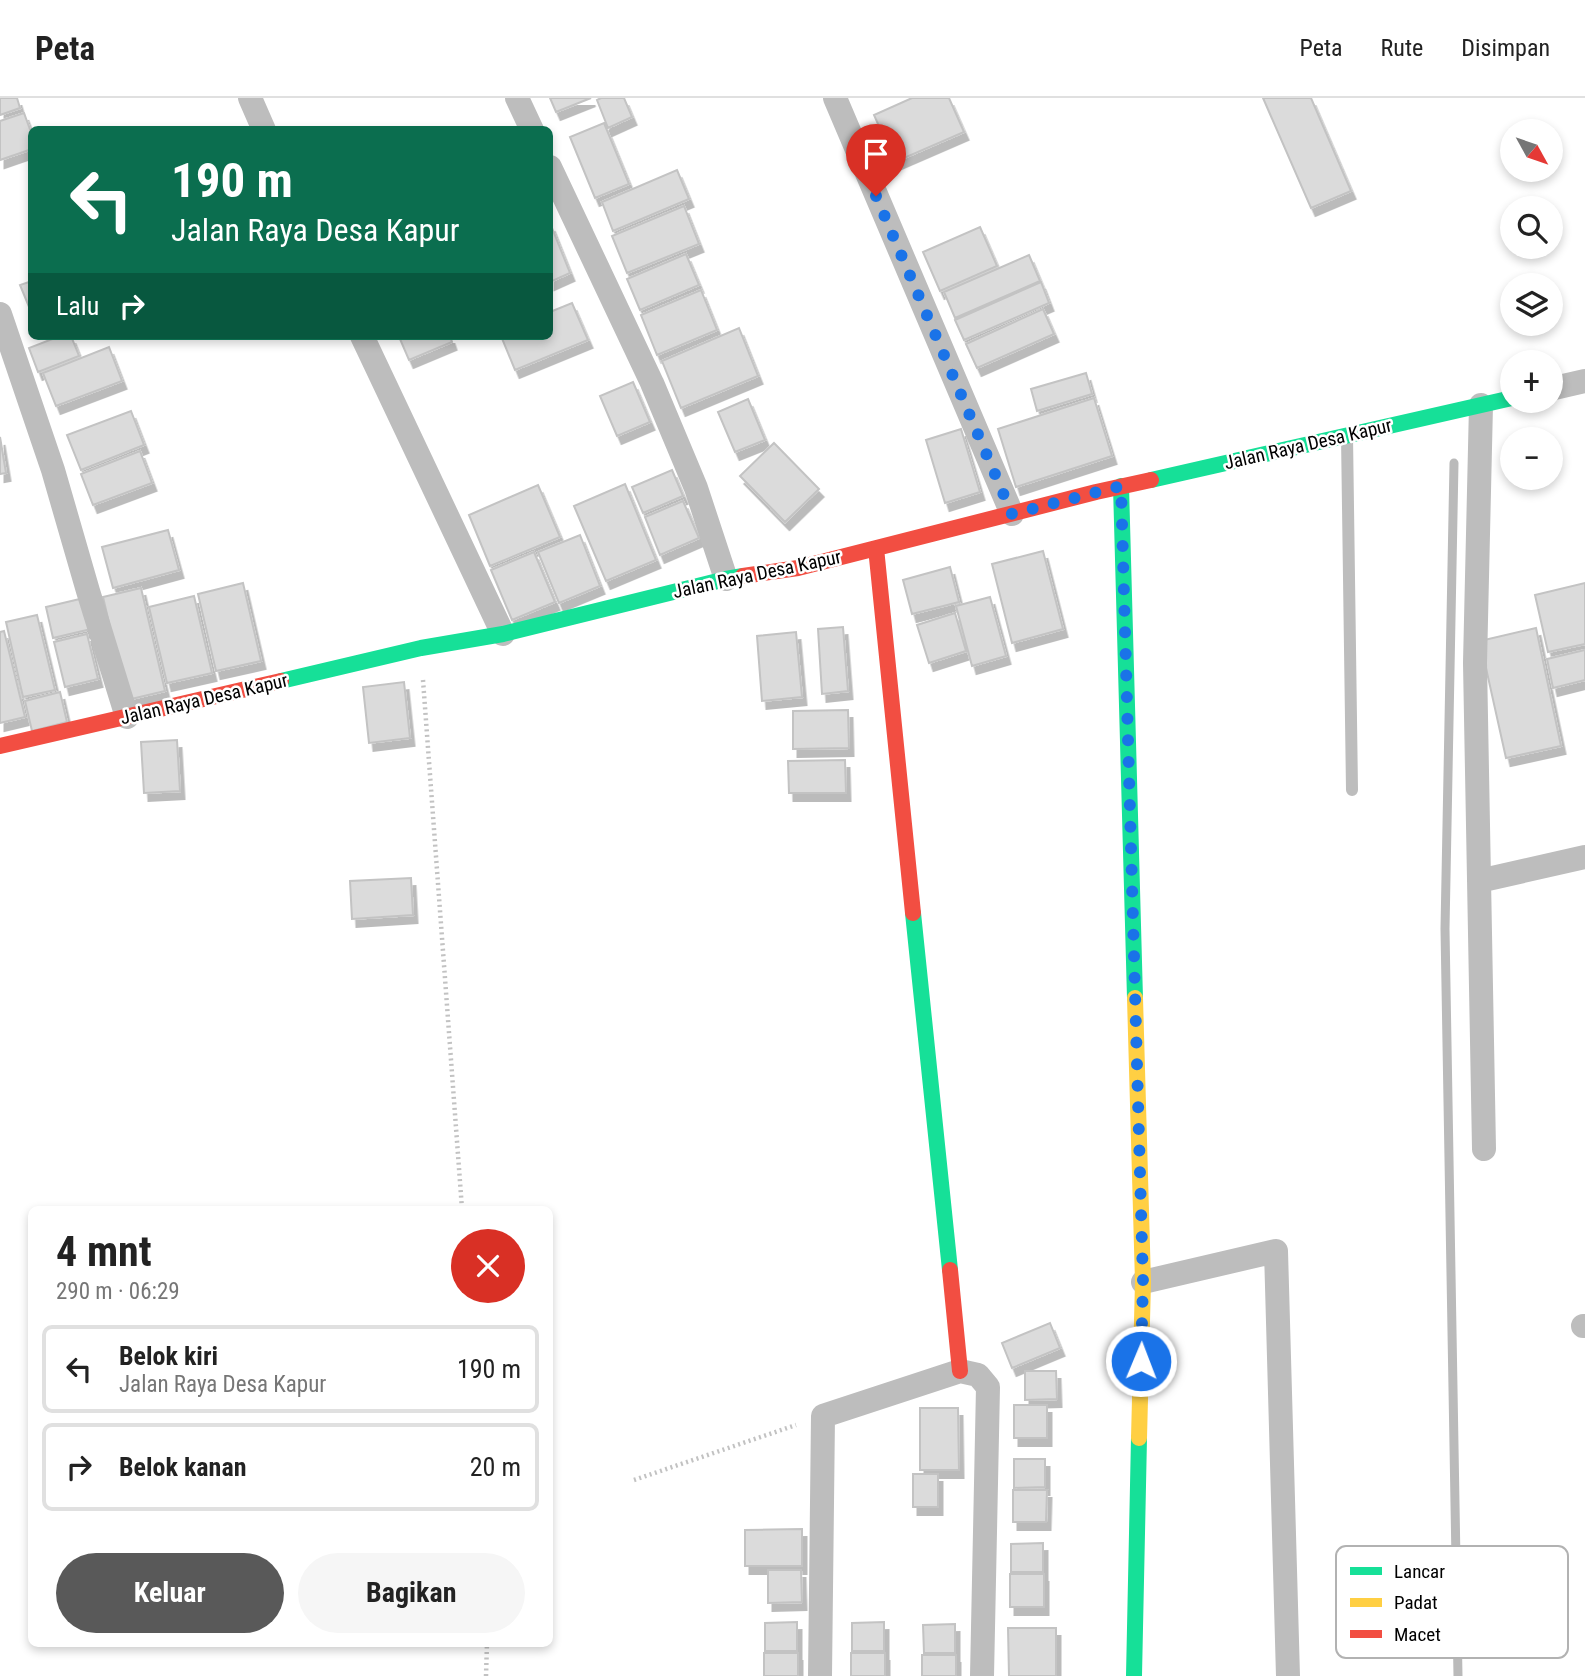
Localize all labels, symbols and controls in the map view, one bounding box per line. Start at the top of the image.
text: Peta [35,29,95,68]
text: Peta [1300,34,1343,62]
text: Rute [1381,34,1423,62]
text: Disimpan [1461,34,1550,62]
north arrow [1500,119,1563,182]
map controls [1500,119,1563,490]
pin [846,124,906,196]
icon: arrive [857,135,895,173]
text: 190 m [171,152,293,209]
icon: left [56,154,147,245]
button: search [1500,196,1563,259]
text: Jalan Raya Desa Kapur [171,211,459,249]
button: layers [1500,273,1563,336]
icon: right [113,287,151,325]
text: Lalu [56,291,99,321]
button: + [1500,350,1563,413]
street label: Jalan Raya Desa Kapur [1222,413,1394,474]
button: − [1500,427,1563,490]
street label: Jalan Raya Desa Kapur [671,545,843,603]
street label: Jalan Raya Desa Kapur [118,668,290,729]
text: 4 mnt [56,1227,152,1276]
button: close [451,1229,525,1303]
text: 290 m · 06:29 [56,1278,180,1305]
position arrow [1104,1324,1178,1398]
text: Belok kiri [119,1341,218,1371]
icon: left [60,1350,98,1388]
text: 190 m [457,1354,521,1384]
text: Jalan Raya Desa Kapur [119,1371,326,1398]
icon: right [60,1448,98,1486]
text: Belok kanan [119,1452,246,1482]
text: 20 m [470,1452,521,1482]
legend [1336,1546,1568,1658]
button: Keluar [56,1553,284,1633]
button: Bagikan [298,1553,525,1633]
text: Lancar [1394,1560,1445,1583]
text: Padat [1394,1591,1438,1614]
text: Macet [1394,1623,1441,1646]

